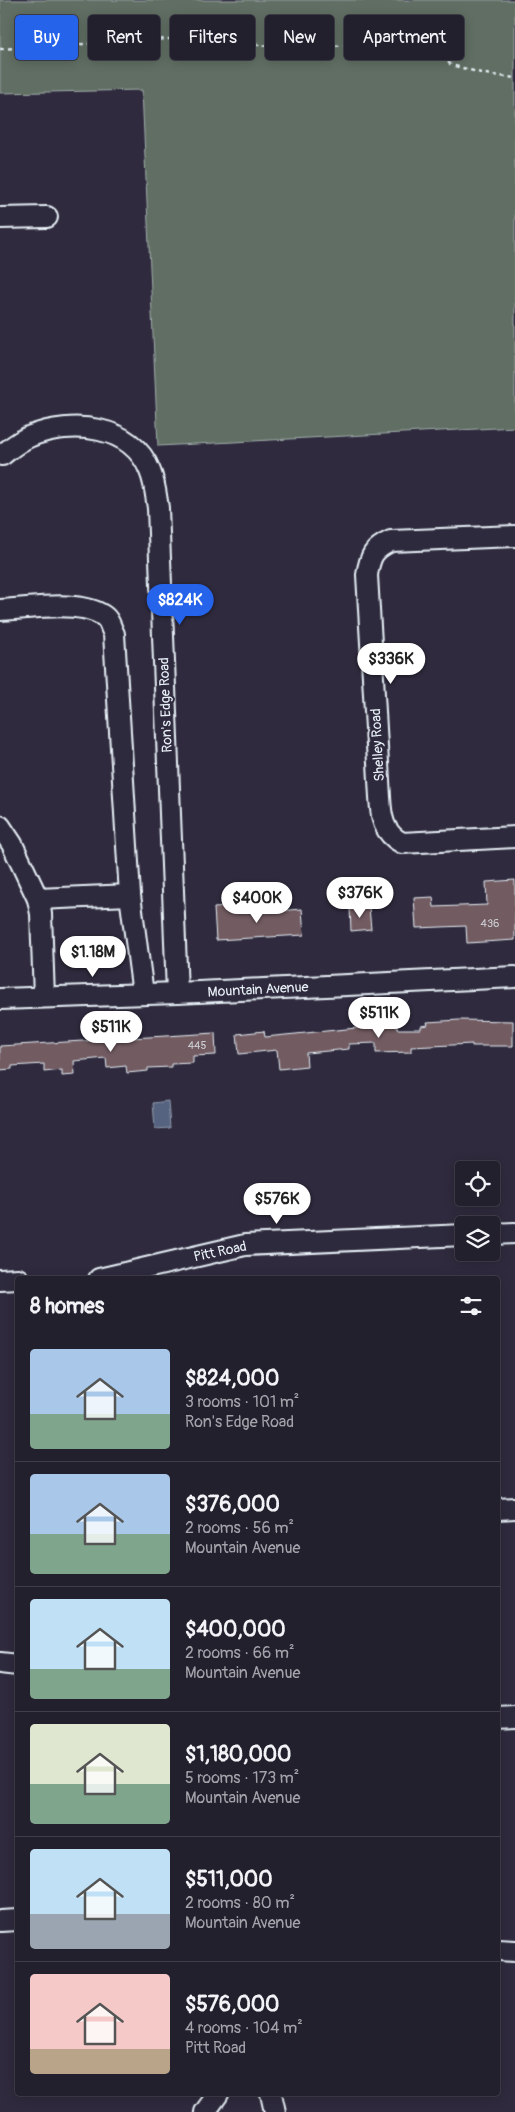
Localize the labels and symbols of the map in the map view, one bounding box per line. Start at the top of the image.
pin: $824K [145,584,215,626]
pin: $336K [356,642,426,685]
street label: Ron's Edge Road [155,657,176,753]
street label: Shelley Road [367,708,388,782]
pin: $376K [325,876,395,919]
pin: $400K [222,882,292,924]
house number: 436 [481,917,499,930]
pin: $1.18M [52,936,134,978]
street label: Mountain Avenue [207,978,309,1001]
pin: $511K [344,996,414,1039]
pin: $511K [76,1010,146,1053]
house number: 445 [188,1039,206,1052]
pin: $576K [242,1182,312,1225]
street label: Pitt Road [192,1238,248,1265]

